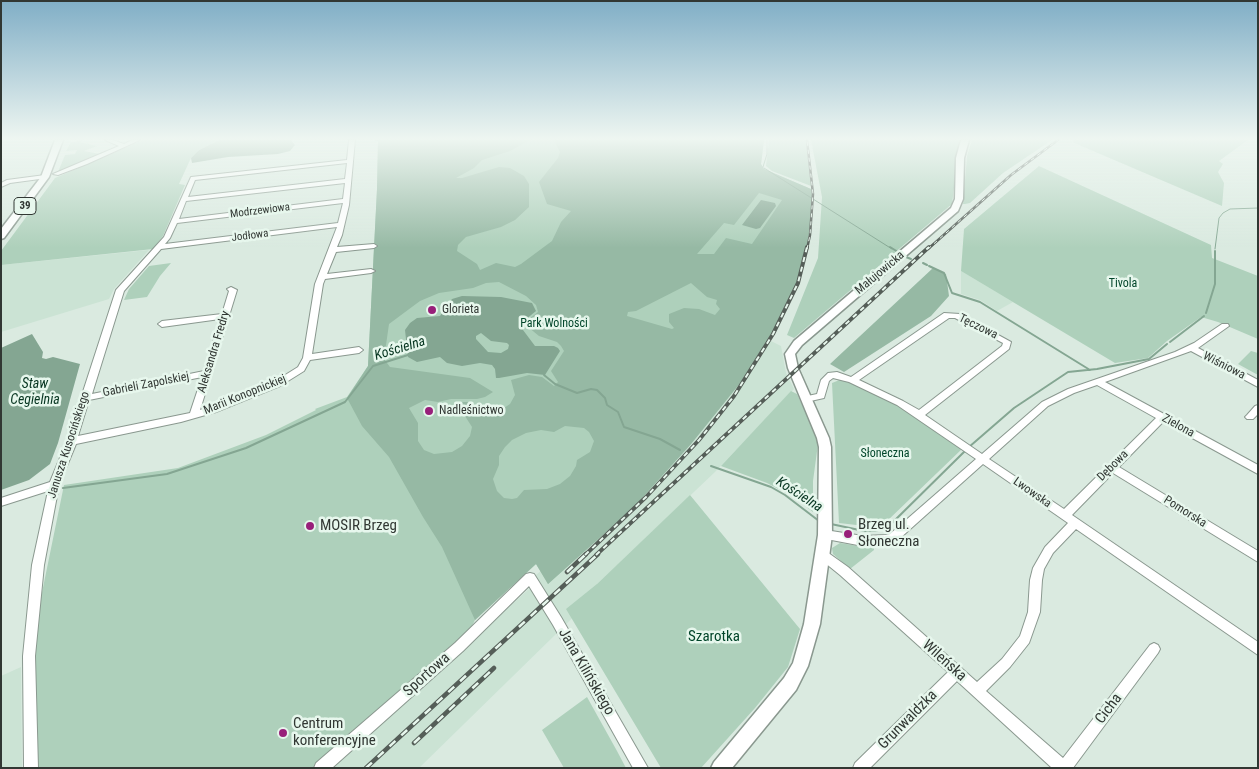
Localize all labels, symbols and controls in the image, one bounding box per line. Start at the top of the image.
road number: 39 [14,198,36,215]
street label: Modrzewiowa [229,201,291,221]
street label: Jodłowa [231,227,269,245]
street label: Małujowicka [853,248,907,298]
park label: Tivola [1109,277,1137,291]
place label: Glorieta [442,303,479,317]
marker: Glorieta [426,304,438,316]
street label: Aleksandra Fredry [195,309,233,395]
street label: Tęczowa [956,311,1000,343]
park label: Park Wolności [520,317,588,331]
water label: Kościelna [373,333,427,365]
street label: Wiśniowa [1200,349,1248,383]
street label: Gabrieli Zapolskiej [102,370,190,400]
street label: Marii Konopnickiej [202,372,288,418]
water label: Staw Cegielnia [10,376,60,408]
street label: Janusza Kusocińskiego [45,390,93,500]
place label: Nadleśnictwo [439,404,503,418]
marker: Nadleśnictwo [423,405,435,417]
street label: Zielona [1159,411,1197,441]
park label: Słoneczna [860,447,910,461]
street label: Dębowa [1094,447,1132,485]
water label: Kościelna [773,474,825,516]
street label: Lwowska [1010,475,1054,511]
street label: Pomorska [1161,493,1209,531]
place label: Brzeg ul. Słoneczna [858,516,919,551]
place label: MOSIR Brzeg [320,517,397,535]
marker: MOSIR Brzeg [304,520,316,532]
marker: Brzeg ul. Słoneczna [842,528,854,540]
street label: Jana Kilińskiego [554,625,618,719]
park label: Szarotka [688,628,740,646]
street label: Wileńska [918,636,970,686]
street label: Sportowa [400,649,454,701]
street label: Grunwaldzka [875,687,941,753]
street label: Cicha [1092,690,1126,728]
place label: Centrum konferencyjne [293,715,376,750]
marker: Centrum konferencyjne [277,727,289,739]

